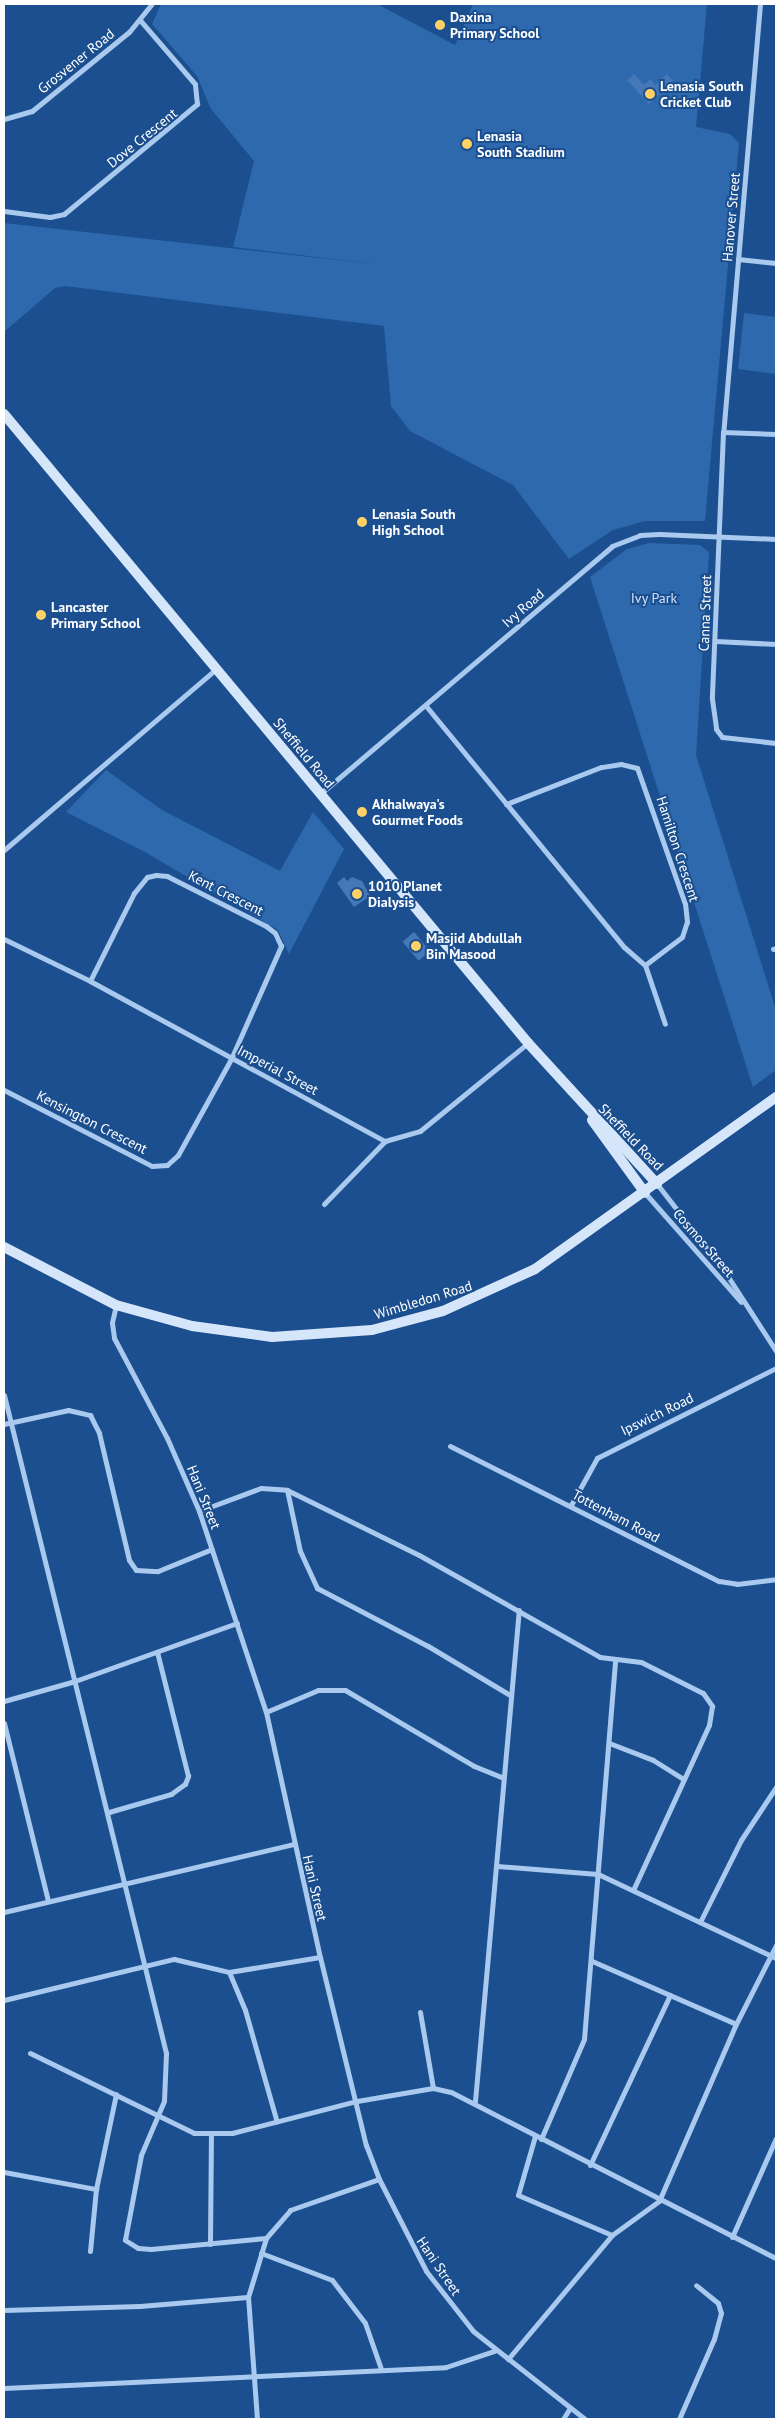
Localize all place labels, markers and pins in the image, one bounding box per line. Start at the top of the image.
place label: Daxina Primary School [450,9,540,41]
marker: Daxina Primary School [434,19,446,31]
place label: Lenasia South Cricket Club [660,78,744,110]
marker: Lenasia South Cricket Club [644,88,656,100]
place label: Lenasia South Stadium [477,128,565,160]
marker: Lenasia South Stadium [461,138,473,150]
place label: Lenasia South High School [372,506,456,538]
marker: Lenasia South High School [356,516,368,528]
place label: Lancaster Primary School [51,599,141,632]
marker: Lancaster Primary School [35,609,47,621]
place label: Akhalwaya's Gourmet Foods [372,796,463,829]
marker: Akhalwaya's Gourmet Foods [356,806,368,818]
place label: 1010 Planet Dialysis [368,878,442,910]
marker: 1010 Planet Dialysis [350,887,364,901]
place label: Masjid Abdullah Bin Masood [426,930,523,962]
marker: Masjid Abdullah Bin Masood [410,940,422,952]

